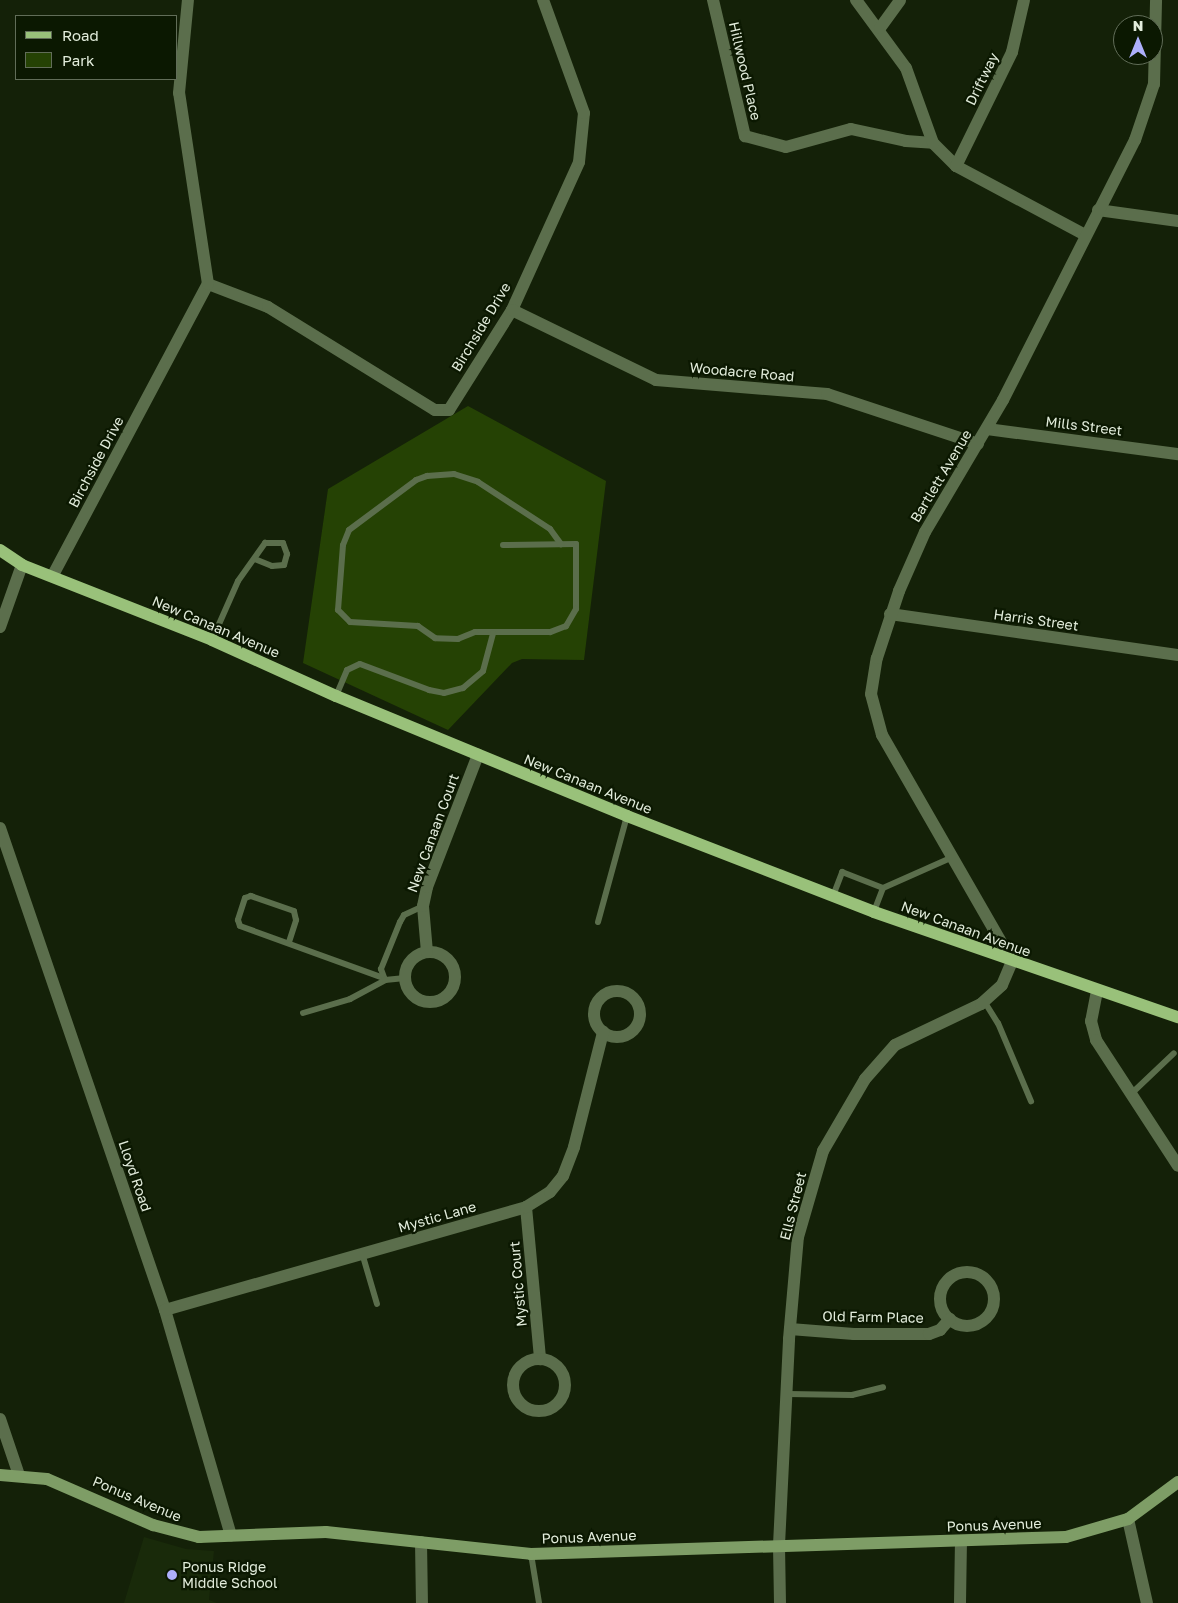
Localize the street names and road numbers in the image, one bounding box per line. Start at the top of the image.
street label: Hillwood Place [725,20,765,122]
street label: Driftway [962,50,1002,108]
street label: Birchside Drive [448,279,514,375]
street label: Woodacre Road [689,359,795,385]
street label: Mills Street [1045,413,1123,439]
street label: Birchside Drive [65,414,127,510]
street label: Bartlett Avenue [907,427,975,525]
street label: New Canaan Avenue [150,593,282,661]
street label: Harris Street [992,606,1080,634]
street label: New Canaan Avenue [521,751,655,817]
street label: New Canaan Court [404,771,462,895]
street label: New Canaan Avenue [899,898,1033,960]
street label: Lloyd Road [115,1138,155,1214]
street label: Ells Street [776,1170,810,1242]
street label: Mystic Lane [396,1198,478,1236]
street label: Mystic Court [506,1241,530,1327]
street label: Old Farm Place [822,1308,924,1326]
street label: Ponus Avenue [90,1473,184,1525]
street label: Ponus Avenue [946,1515,1042,1535]
street label: Ponus Avenue [541,1527,637,1547]

